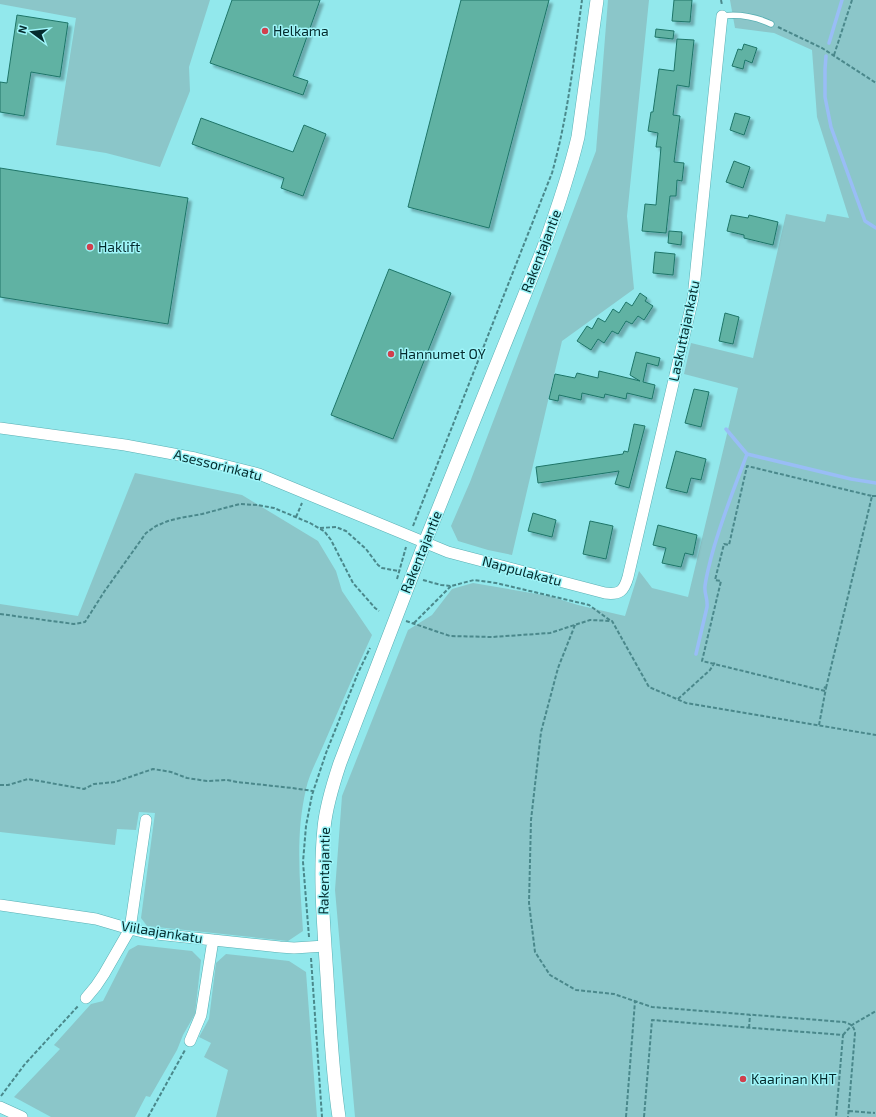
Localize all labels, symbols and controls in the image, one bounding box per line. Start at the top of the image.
north arrow [12,12,52,52]
place label: Helkama [273,22,329,39]
text: N [15,24,29,35]
marker: Helkama [260,26,270,36]
street label: Rakentajantie [517,207,564,295]
place label: Haklift [98,238,140,255]
marker: Haklift [85,242,95,252]
street label: Laskuttajankatu [664,279,703,383]
place label: Hannumet OY [399,345,486,362]
marker: Hannumet OY [386,349,396,359]
street label: Asessorinkatu [172,445,264,484]
street label: Rakentajantie [396,508,445,596]
street label: Nappulakatu [480,552,564,589]
street label: Rakentajantie [314,827,333,915]
street label: Viilaajankatu [120,917,204,946]
place label: Kaarinan KHT [751,1070,837,1087]
marker: Kaarinan KHT [738,1074,748,1084]

